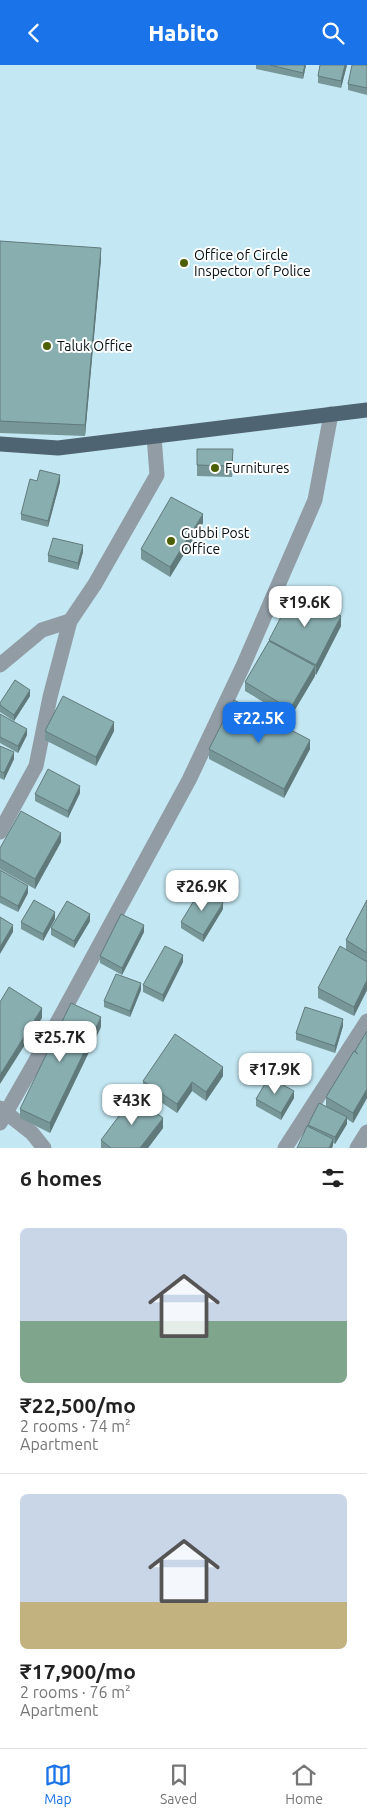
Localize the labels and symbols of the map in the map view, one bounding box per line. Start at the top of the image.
place label: Office of Circle Inspector of Police [194,247,311,279]
marker: Office of Circle Inspector of Police [178,257,190,269]
place label: Taluk Office [57,338,133,354]
marker: Taluk Office [41,340,53,352]
place label: Furnitures [225,460,289,476]
marker: Furnitures [209,462,221,474]
place label: Gubbi Post Office [181,525,250,557]
marker: Gubbi Post Office [165,535,177,547]
pin: ₹19.6K [264,585,346,628]
pin: ₹22.5K [218,701,300,744]
pin: ₹26.9K [161,869,243,912]
pin: ₹25.7K [19,1021,101,1063]
pin: ₹17.9K [234,1053,316,1095]
pin: ₹43K [102,1083,162,1126]

